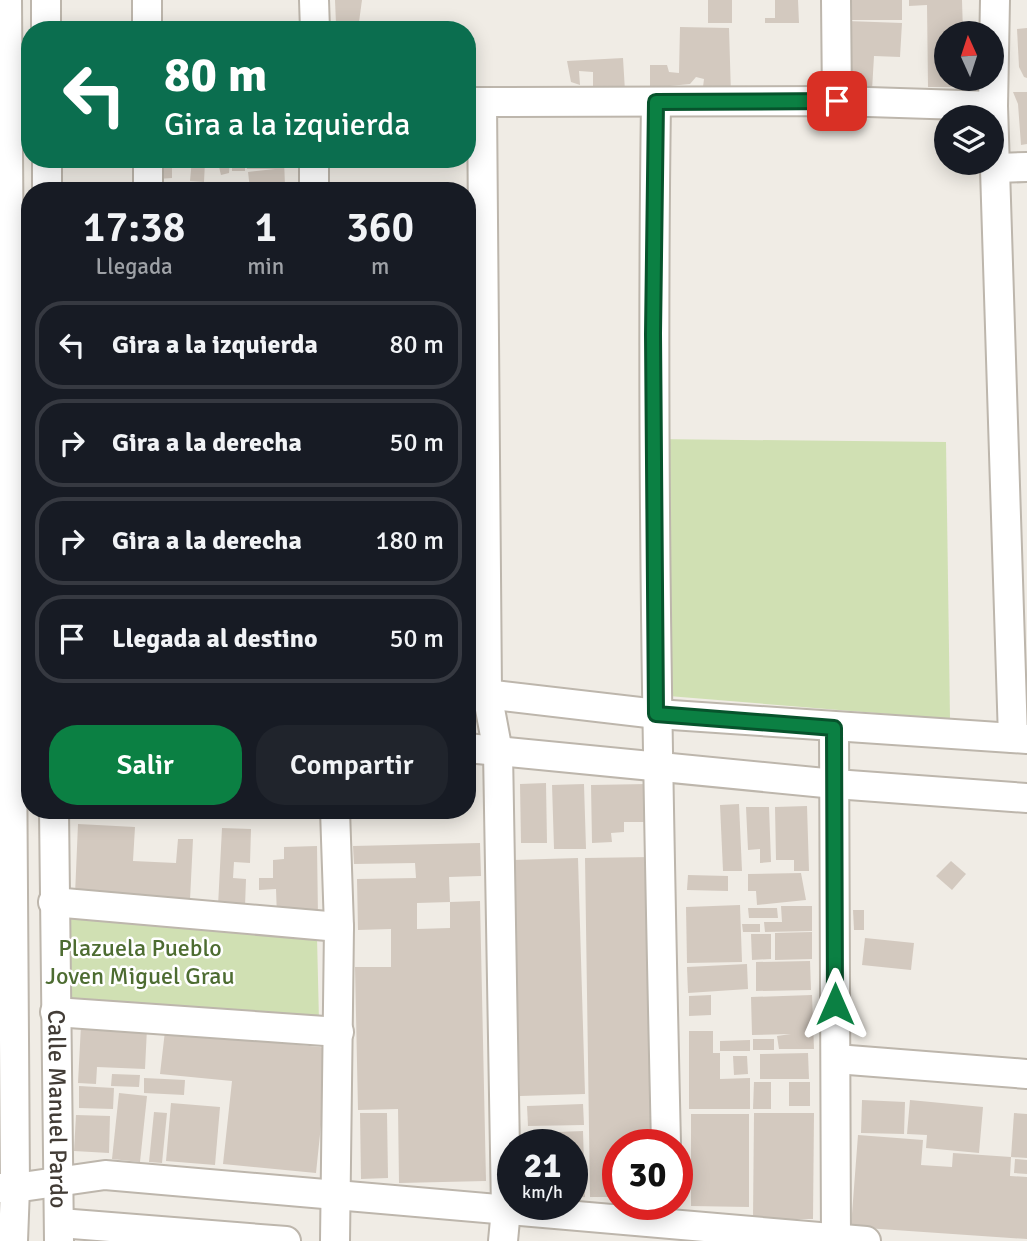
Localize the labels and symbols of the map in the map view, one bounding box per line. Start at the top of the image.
north arrow [934,21,1004,91]
pin [807,71,867,131]
park label: Plazuela Pueblo Joven Miguel Grau [45,933,235,991]
position arrow [798,967,872,1041]
street label: Calle Manuel Pardo [41,1010,74,1208]
speed limit sign: 30 [602,1129,693,1220]

